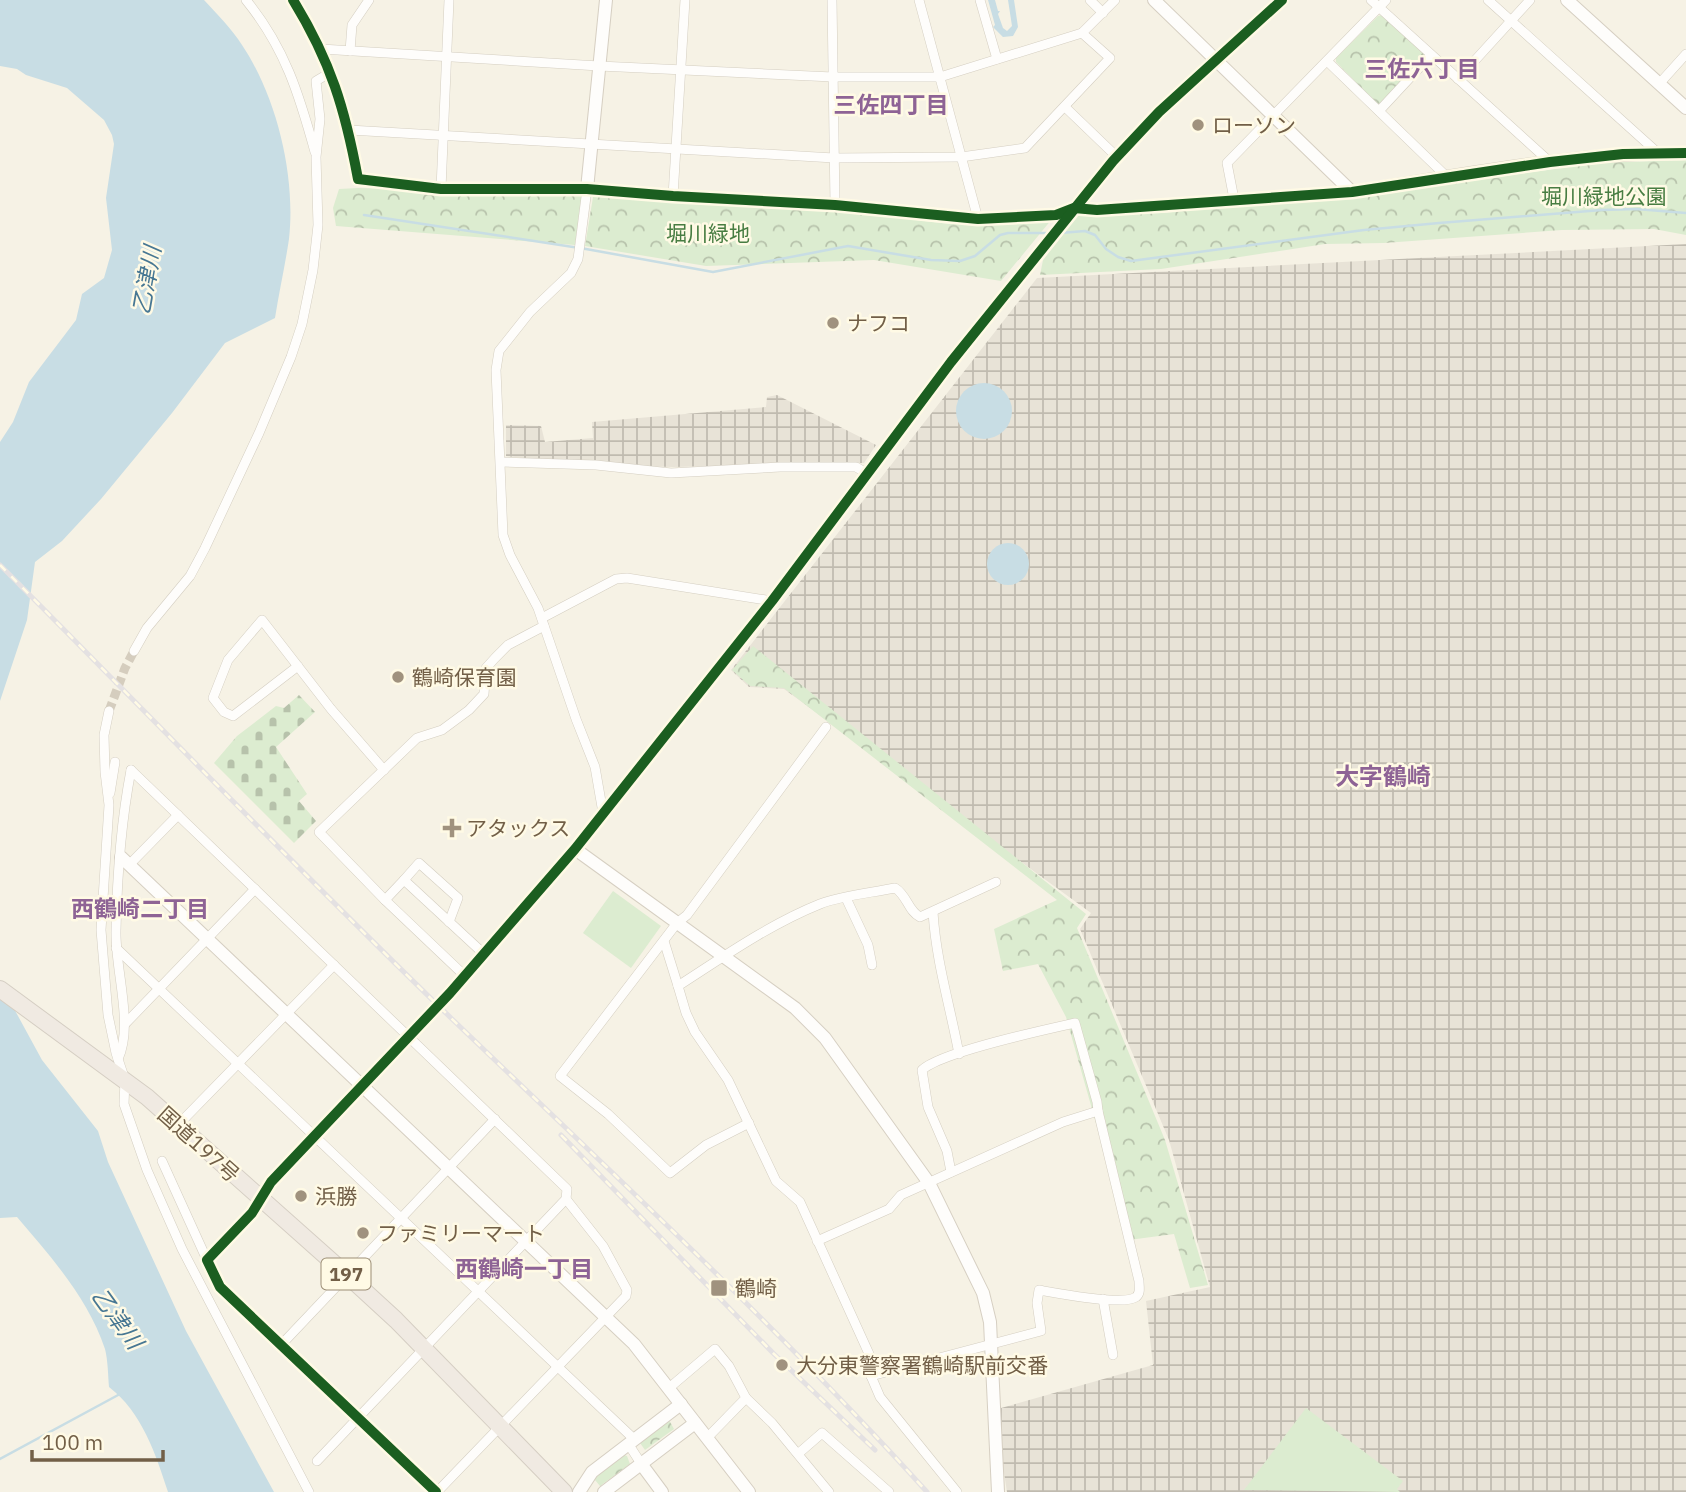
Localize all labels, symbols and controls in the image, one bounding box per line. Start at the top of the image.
district label: 三佐六丁目 [1365,53,1480,83]
district label: 三佐四丁目 [834,89,949,119]
place label: ローソン [1212,111,1296,139]
marker: ローソン [1190,117,1206,133]
park label: 堀川緑地公園 [1541,182,1667,210]
park label: 堀川緑地 [666,219,750,247]
water label: 乙津川 [125,240,167,317]
place label: ナフコ [847,309,910,337]
marker: ナフコ [825,315,841,331]
place label: 鶴崎保育園 [412,663,517,691]
marker: 鶴崎保育園 [390,669,406,685]
district label: 大字鶴崎 [1335,760,1431,792]
place label: アタックス [466,814,570,842]
marker: アタックス [444,820,460,836]
district label: 西鶴崎二丁目 [71,893,209,923]
street label: 国道197号 [152,1100,246,1188]
place label: 浜勝 [315,1182,357,1210]
marker: 浜勝 [293,1188,309,1204]
place label: ファミリーマート [377,1219,545,1247]
marker: ファミリーマート [355,1225,371,1241]
district label: 西鶴崎一丁目 [455,1253,593,1283]
road number: 197 [322,1258,370,1290]
place label: 鶴崎 [735,1274,777,1302]
marker: 鶴崎 [709,1278,729,1298]
water label: 乙津川 [86,1281,152,1357]
place label: 大分東警察署鶴崎駅前交番 [796,1351,1048,1379]
marker: 大分東警察署鶴崎駅前交番 [774,1357,790,1373]
scale bar [32,1418,163,1462]
text: 100 m [42,1428,103,1456]

